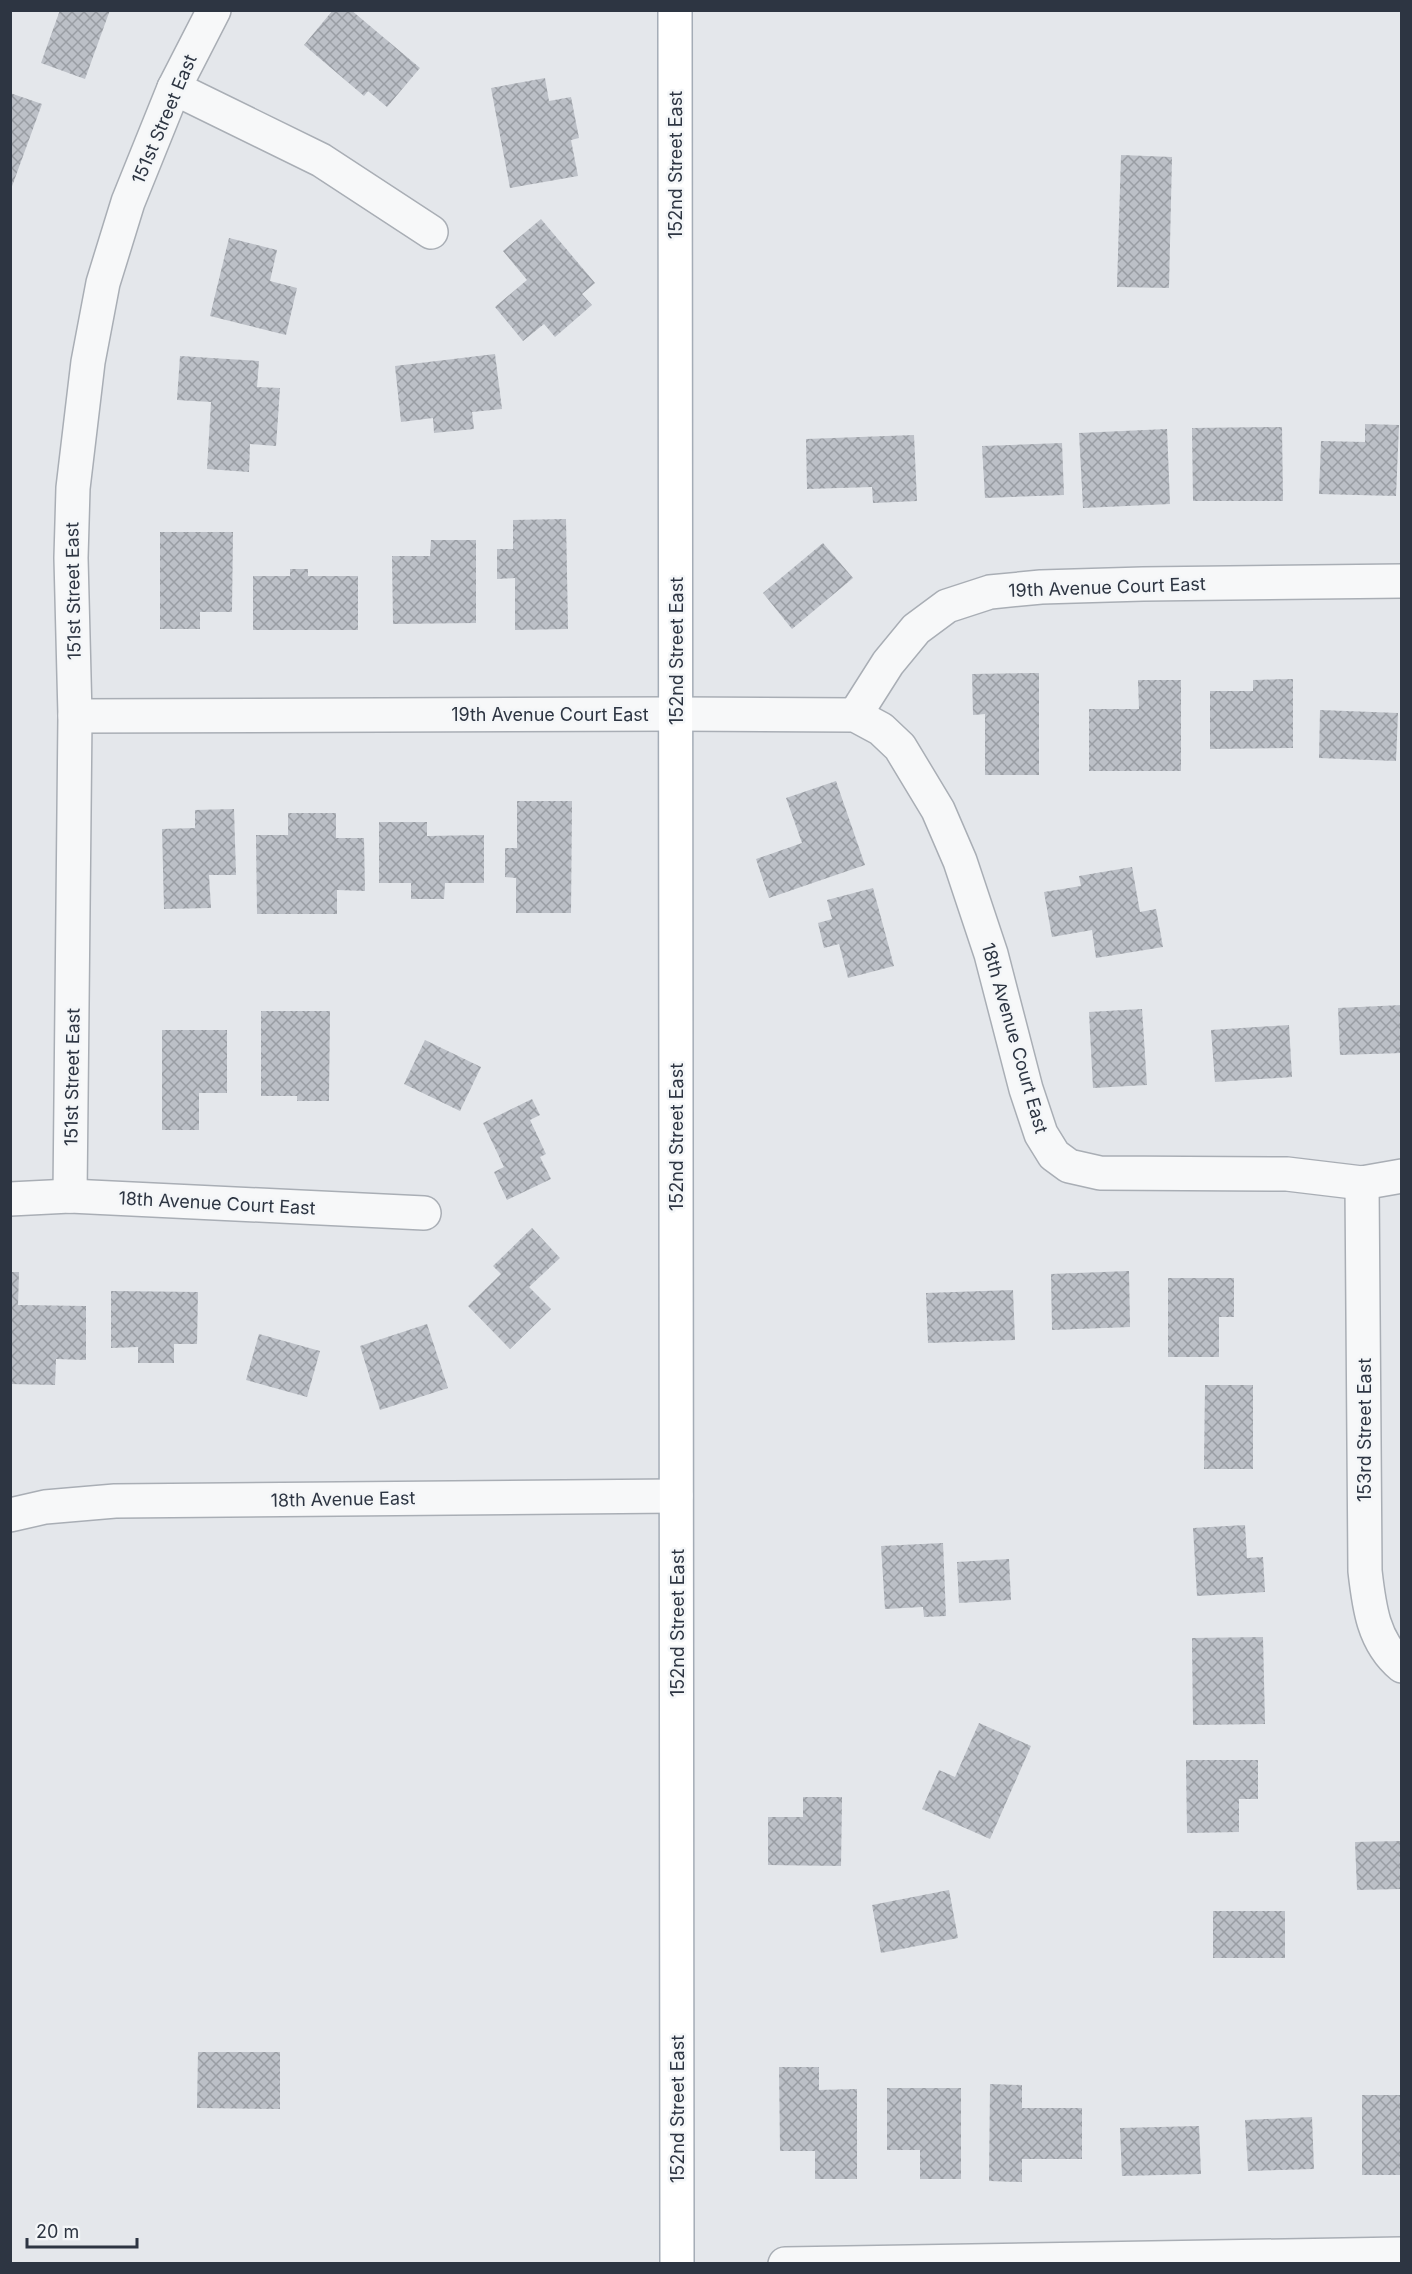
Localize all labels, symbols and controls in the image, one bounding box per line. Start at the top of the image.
street label: 151st Street East [127,51,201,187]
street label: 152nd Street East [665,91,686,239]
street label: 151st Street East [61,522,85,660]
street label: 19th Avenue Court East [1008,573,1206,601]
street label: 152nd Street East [666,577,687,725]
street label: 19th Avenue Court East [451,704,649,725]
street label: 18th Avenue Court East [978,940,1052,1136]
street label: 151st Street East [60,1008,84,1146]
street label: 152nd Street East [666,1063,687,1211]
street label: 18th Avenue Court East [118,1187,316,1219]
street label: 153rd Street East [1354,1358,1375,1502]
street label: 18th Avenue East [270,1487,416,1511]
street label: 152nd Street East [667,1549,688,1697]
street label: 152nd Street East [667,2035,688,2183]
scale bar [27,2211,136,2249]
text: 20 m [36,2221,79,2242]

